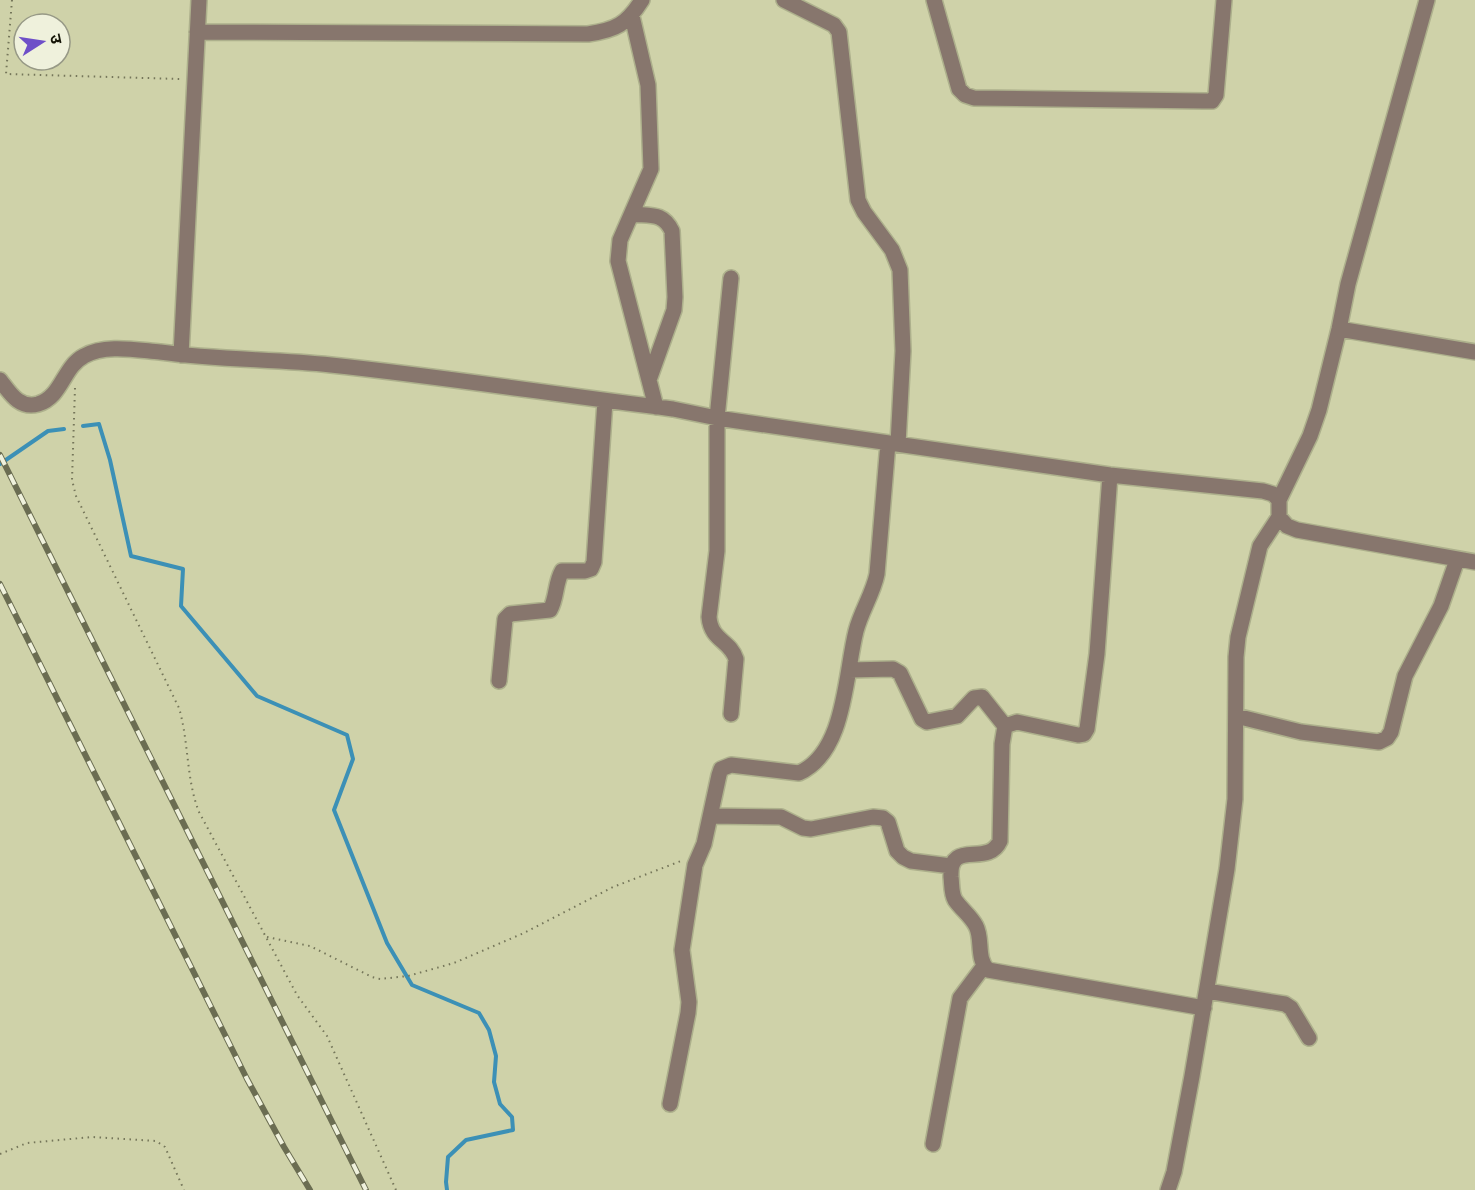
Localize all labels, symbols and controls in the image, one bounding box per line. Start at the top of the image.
north arrow [12,12,72,72]
text: उ [46,32,67,46]

